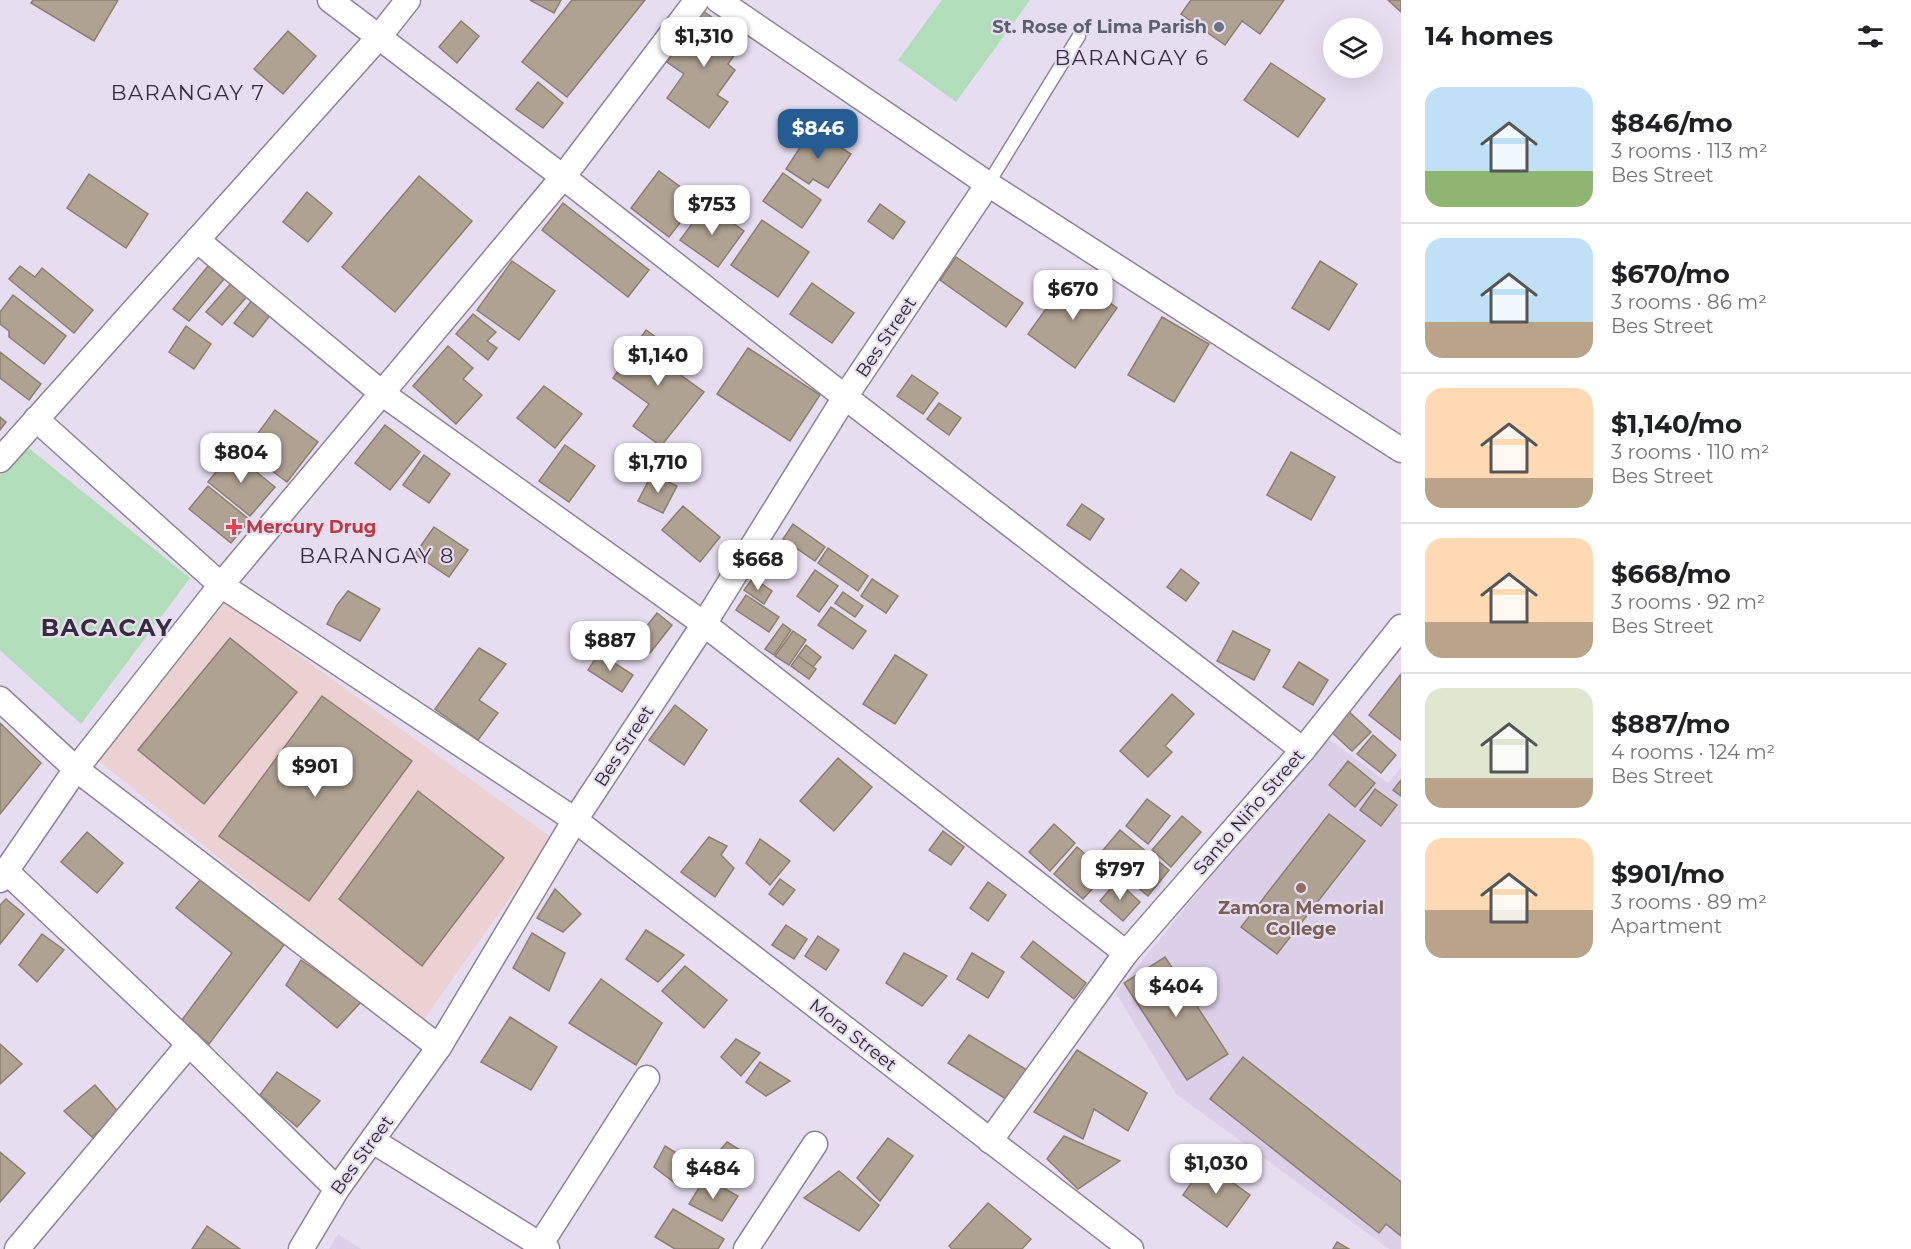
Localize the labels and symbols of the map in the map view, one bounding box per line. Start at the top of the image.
place label: St. Rose of Lima Parish [992,16,1207,38]
pin: $1,310 [655,17,753,68]
marker: St. Rose of Lima Parish [1212,20,1226,34]
district label: BARANGAY 6 [1054,45,1210,70]
district label: BARANGAY 7 [111,80,265,105]
pin: $846 [782,109,854,160]
pin: $753 [676,185,748,236]
pin: $670 [1037,270,1109,321]
street label: Bes Street [851,293,921,381]
pin: $1,140 [609,336,707,387]
pin: $804 [205,433,277,484]
pin: $1,710 [609,443,707,494]
place label: Mercury Drug [246,516,376,538]
marker: Mercury Drug [227,520,241,534]
pin: $668 [722,540,794,591]
district label: BARANGAY 8 [299,543,455,568]
district label: BACACAY [41,613,173,642]
pin: $887 [574,621,646,672]
street label: Bes Street [590,701,658,791]
street label: Santo Niño Street [1189,745,1309,879]
pin: $901 [279,747,351,798]
pin: $797 [1084,850,1156,901]
marker: Zamora Memorial College [1294,881,1308,895]
place label: Zamora Memorial College [1218,897,1384,940]
pin: $404 [1140,967,1212,1018]
street label: Mora Street [805,994,901,1076]
street label: Bes Street [326,1111,398,1199]
pin: $1,030 [1167,1144,1265,1195]
pin: $484 [677,1149,749,1200]

